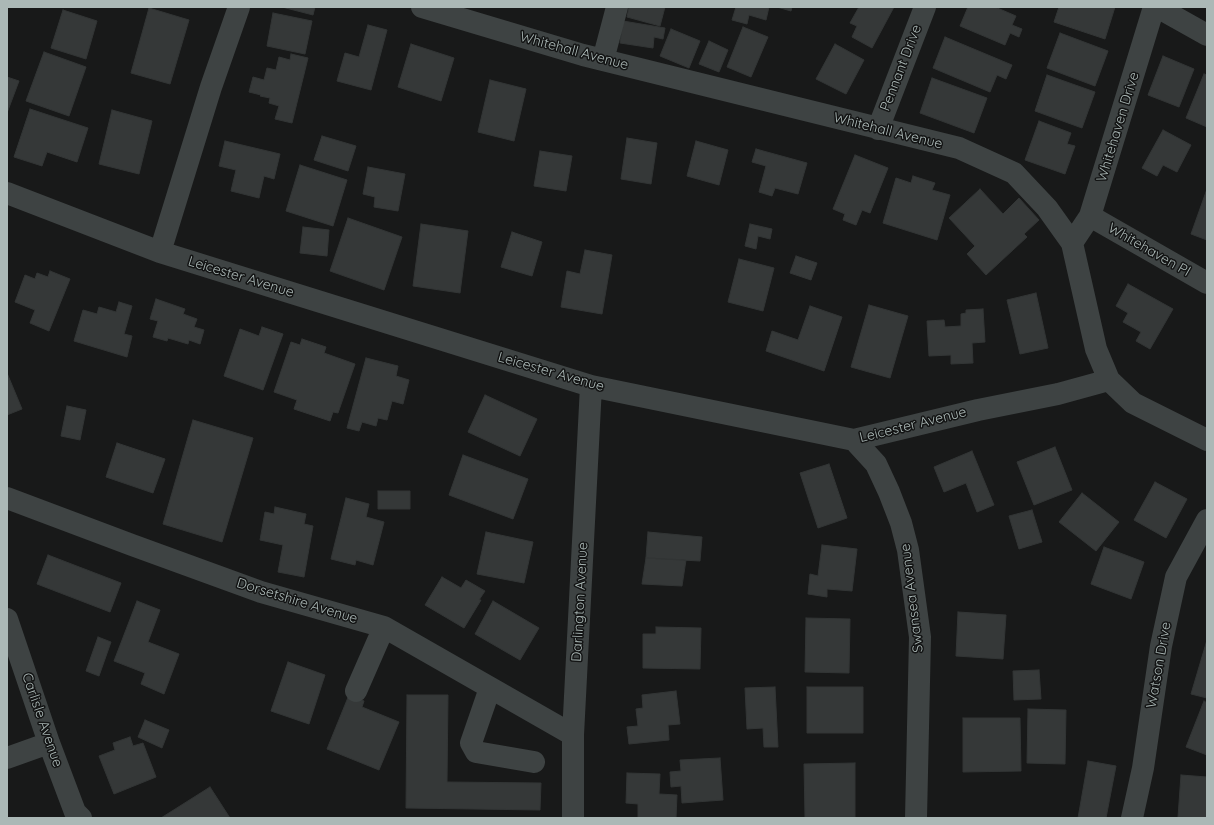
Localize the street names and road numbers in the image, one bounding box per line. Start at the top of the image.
street label: Pennant Drive [877,22,925,114]
street label: Whitehall Avenue [518,28,630,74]
street label: Whitehaven Drive [1093,70,1143,184]
street label: Whitehall Avenue [832,109,944,153]
street label: Whitehaven Pl [1105,220,1193,280]
street label: Leicester Avenue [186,253,296,301]
street label: Leicester Avenue [496,349,606,395]
street label: Leicester Avenue [858,404,968,446]
street label: Darlington Avenue [568,542,592,662]
street label: Swansea Avenue [897,543,927,653]
street label: Dorsetshire Avenue [234,575,360,627]
street label: Watson Drive [1143,620,1175,710]
street label: Carlisle Avenue [18,671,66,769]

